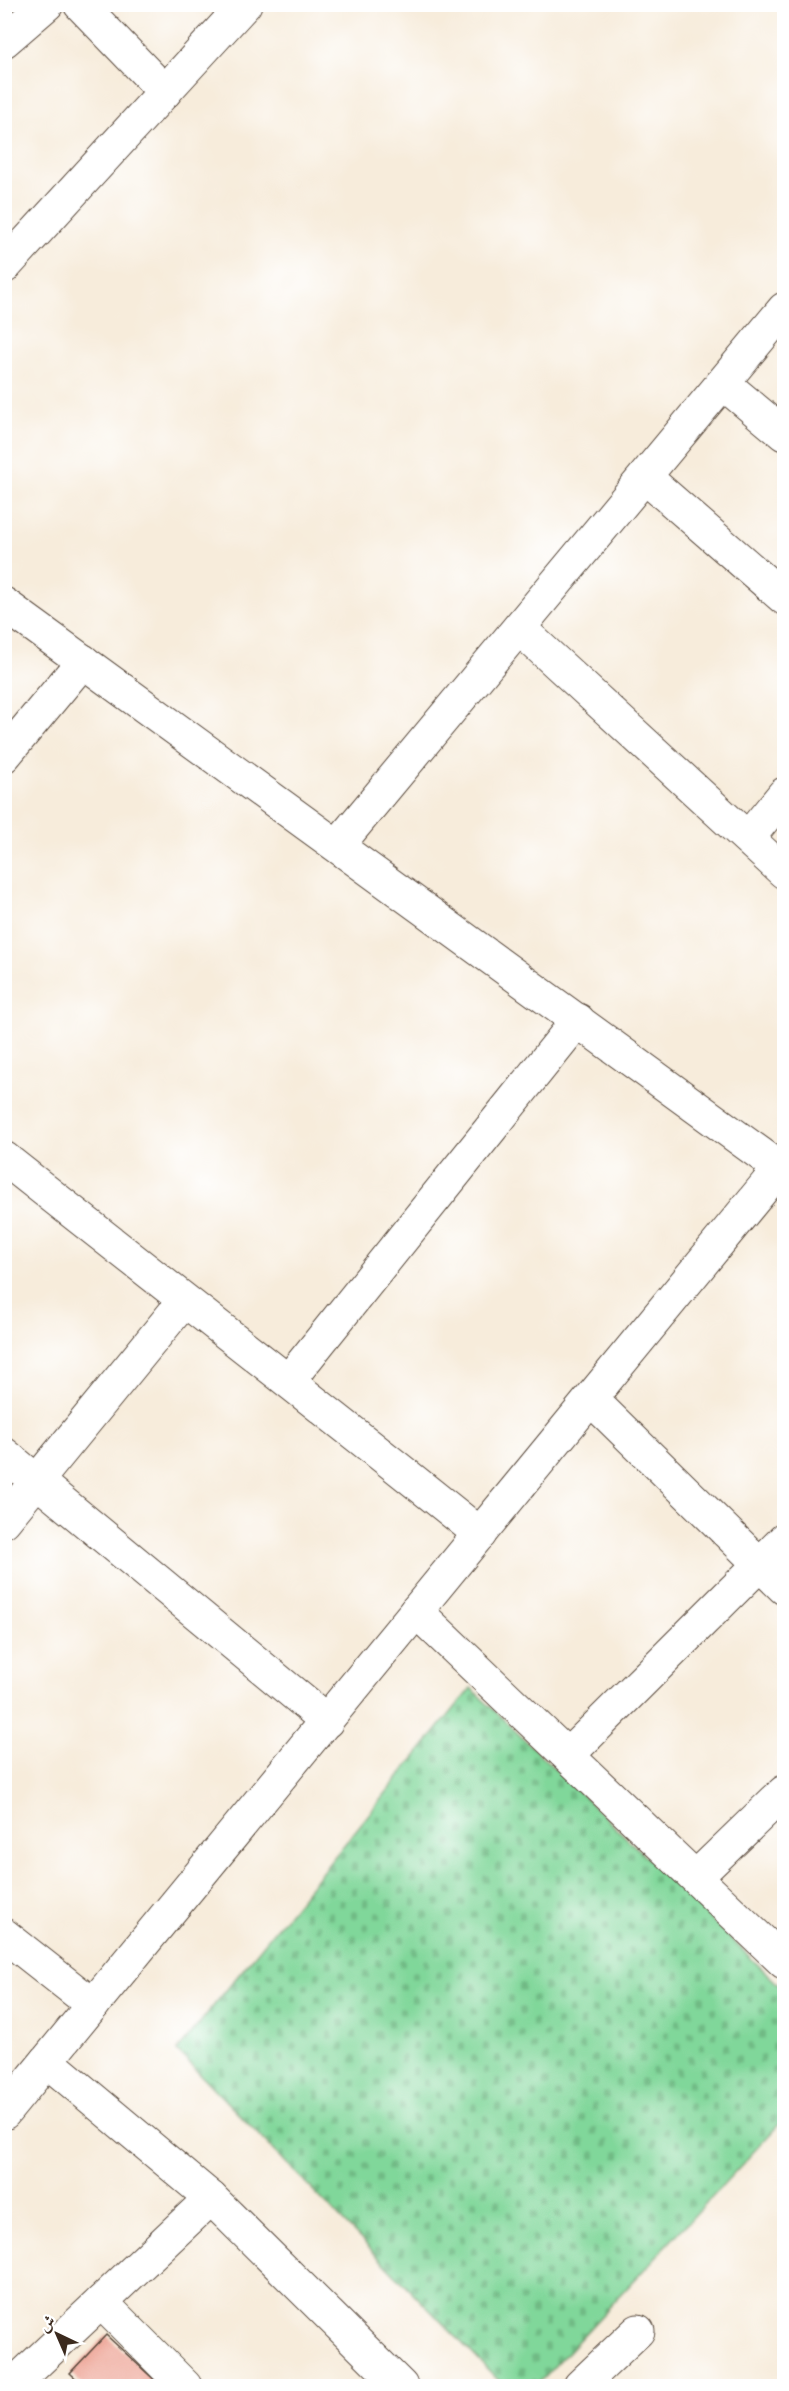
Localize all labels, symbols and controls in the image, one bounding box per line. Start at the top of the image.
north arrow [27,2304,87,2364]
text: ش [34,2311,61,2337]

